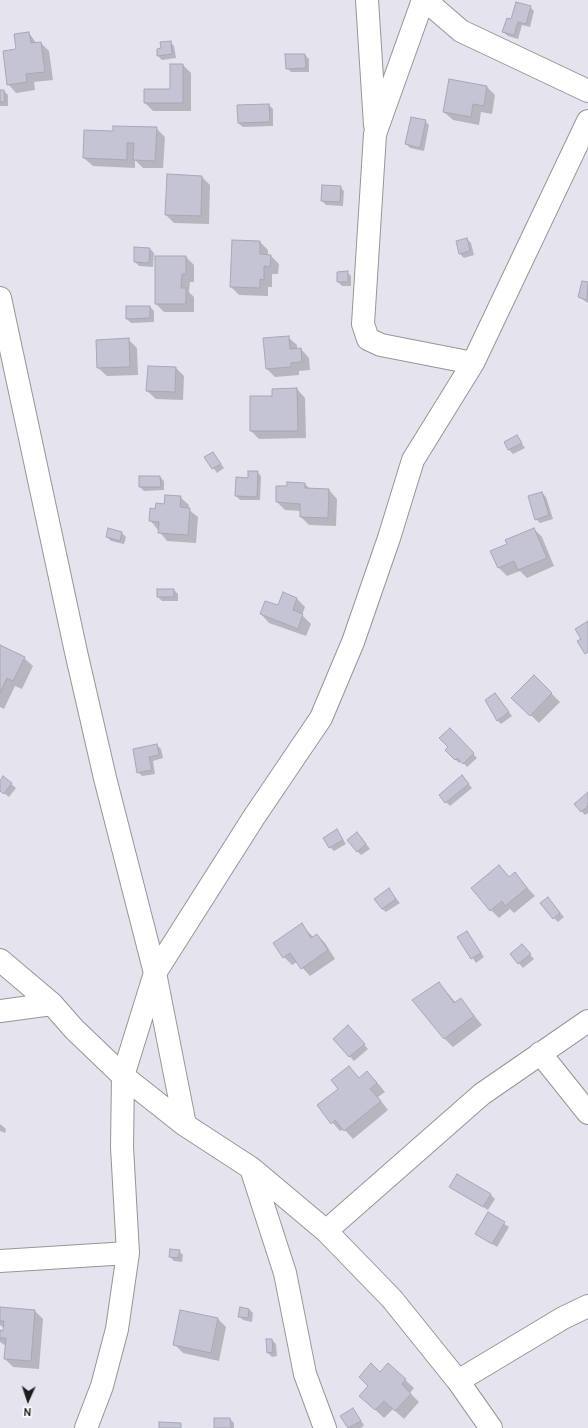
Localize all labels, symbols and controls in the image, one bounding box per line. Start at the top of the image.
north arrow [8,1380,48,1420]
text: N [23,1405,32,1419]

